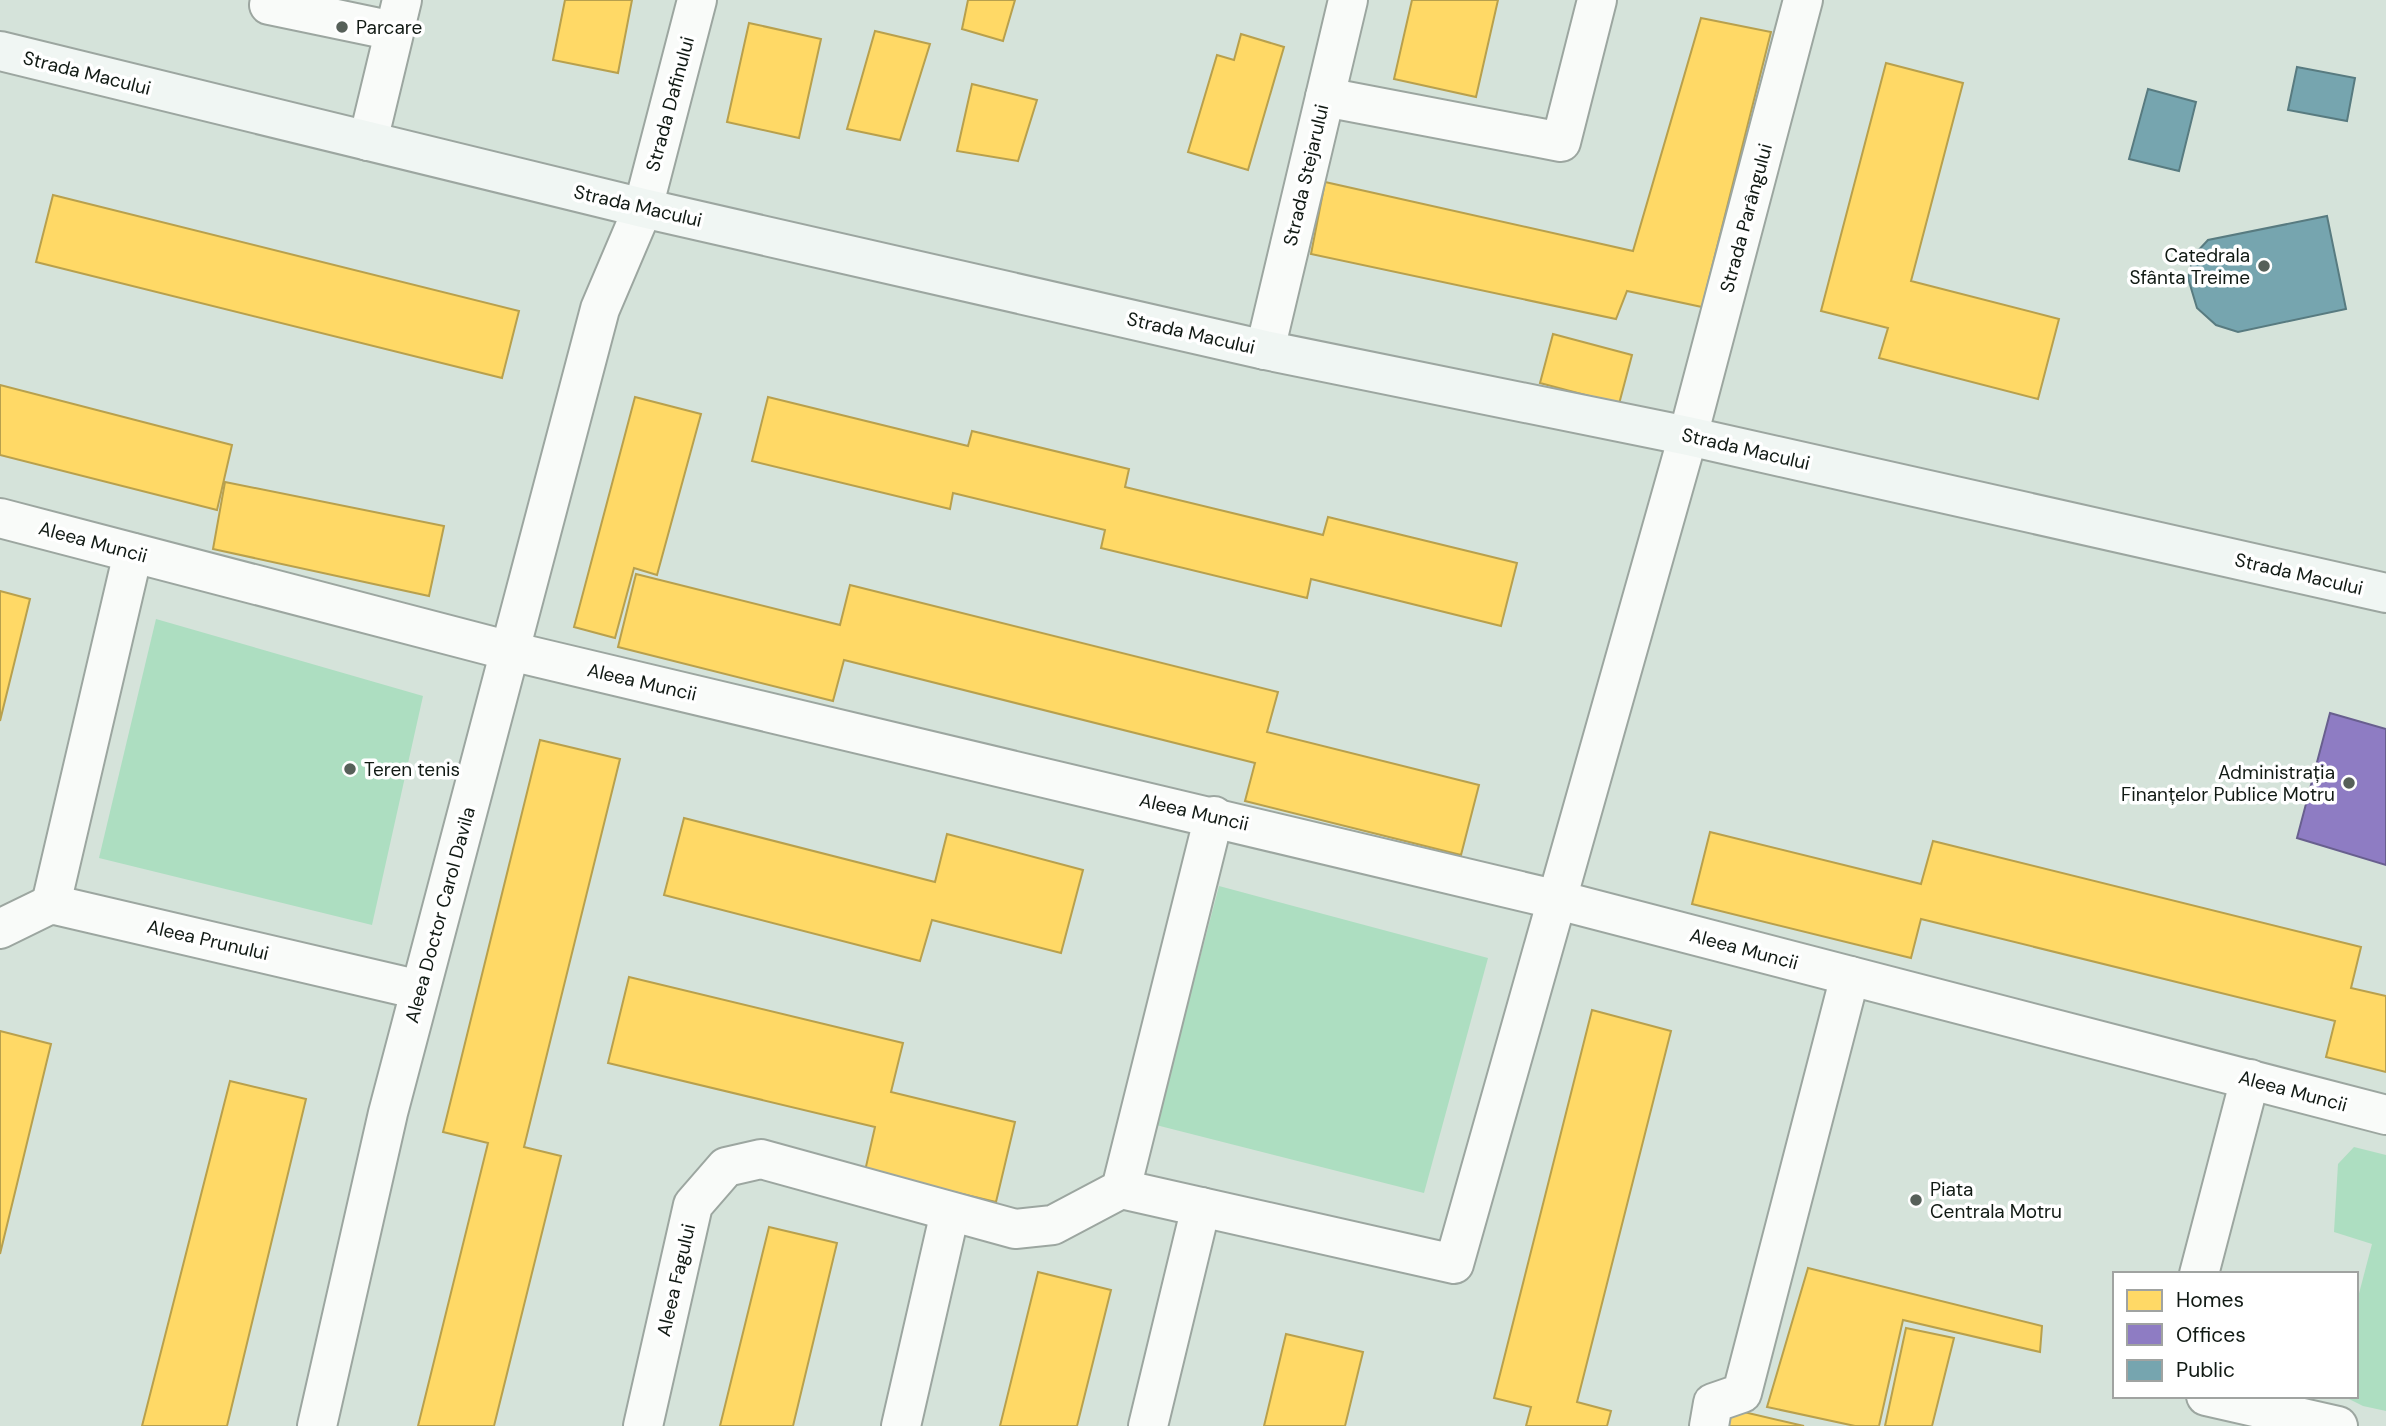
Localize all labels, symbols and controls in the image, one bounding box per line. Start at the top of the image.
place label: Parcare [356,15,422,40]
marker: Parcare [334,19,350,35]
street label: Strada Dafinului [640,34,700,174]
street label: Strada Macului [20,45,154,101]
street label: Strada Stejarului [1278,102,1334,248]
street label: Strada Parângului [1714,141,1778,295]
street label: Strada Macului [571,179,705,233]
place label: Catedrala Sfânta Treime [2130,243,2250,290]
marker: Catedrala Sfânta Treime [2256,258,2272,274]
street label: Strada Macului [1124,306,1258,360]
street label: Strada Macului [1679,422,1813,476]
street label: Aleea Muncii [36,515,150,569]
street label: Strada Macului [2232,547,2366,601]
street label: Aleea Muncii [585,657,699,707]
place label: Teren tenis [364,757,460,782]
place label: Administrația Finanțelor Publice Motru [2121,760,2335,807]
marker: Teren tenis [342,761,358,777]
marker: Administrația Finanțelor Publice Motru [2341,775,2357,791]
street label: Aleea Muncii [1137,787,1251,837]
street label: Aleea Doctor Carol Davila [399,804,481,1026]
street label: Aleea Prunului [145,914,271,966]
street label: Aleea Muncii [1687,922,1801,976]
street label: Aleea Muncii [2236,1064,2350,1118]
place label: Piata Centrala Motru [1930,1177,2062,1224]
marker: Piata Centrala Motru [1908,1192,1924,1208]
street label: Aleea Fagului [651,1221,701,1339]
legend [2113,1272,2358,1398]
text: Homes [2176,1286,2244,1314]
text: Offices [2176,1321,2246,1349]
text: Public [2176,1356,2235,1384]

